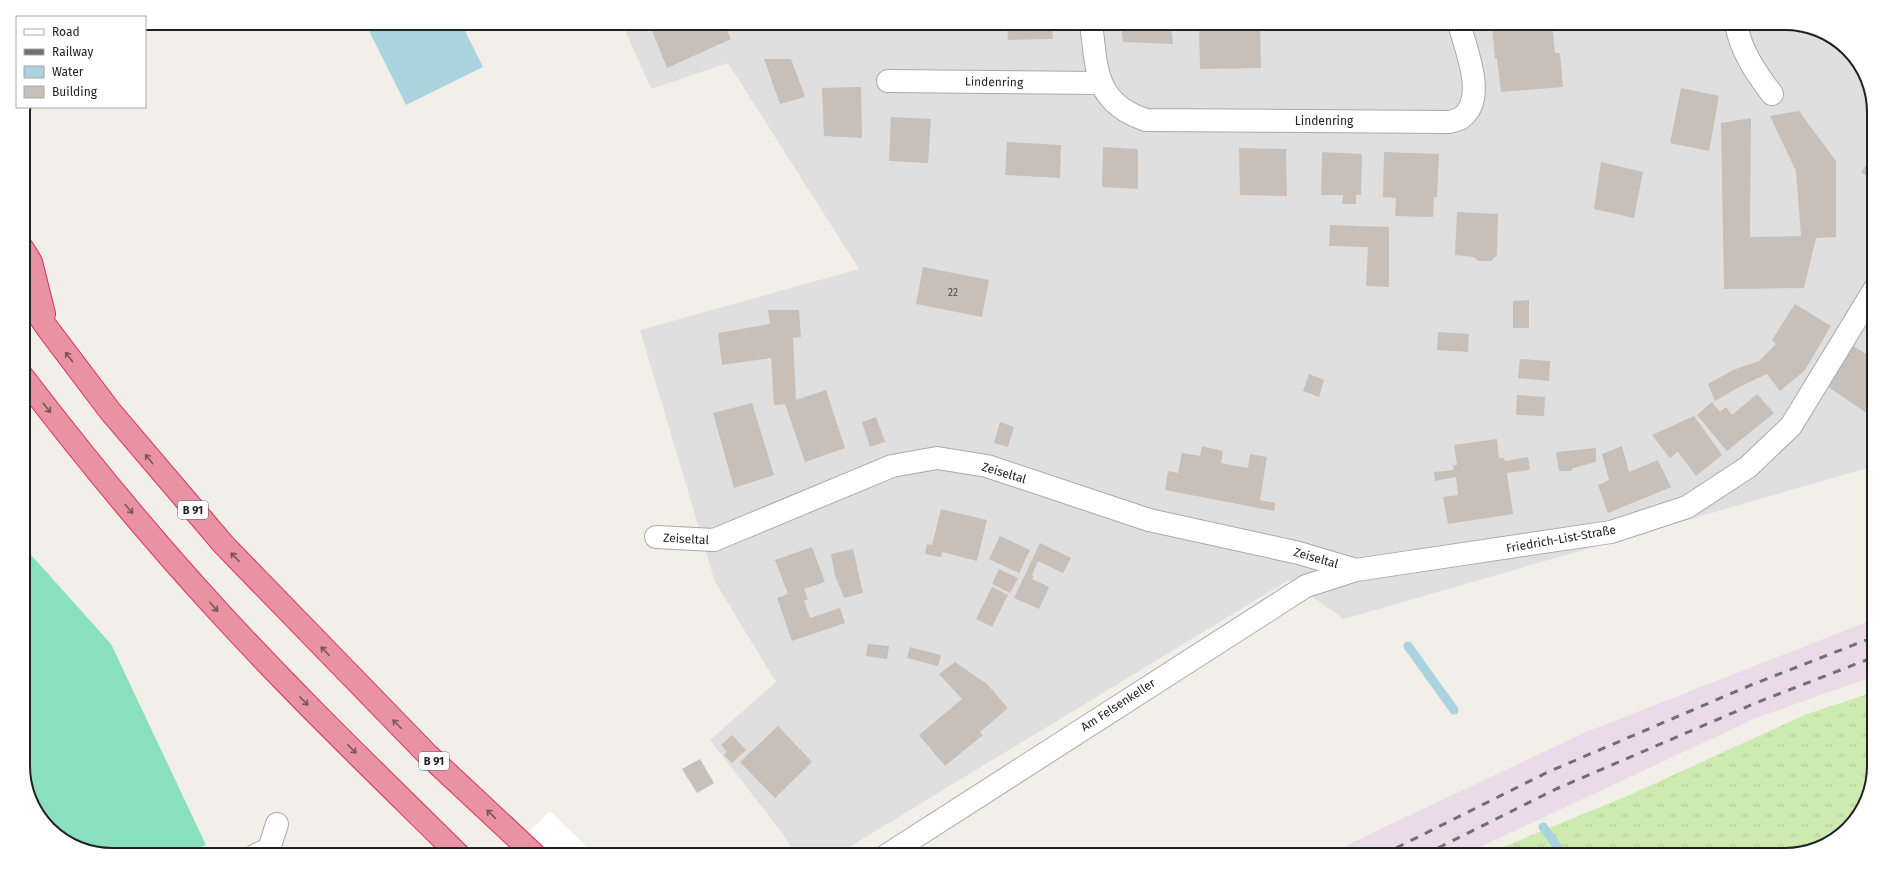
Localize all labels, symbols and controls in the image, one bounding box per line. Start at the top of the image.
legend [16,16,146,108]
text: Road [52,25,80,39]
text: Railway [52,45,93,59]
text: Water [52,65,84,79]
street label: Lindenring [965,74,1024,90]
text: Building [52,85,98,99]
street label: Lindenring [1295,114,1354,128]
house number: 22 [948,287,958,299]
one-way arrow [65,351,73,362]
one-way arrow [43,402,51,413]
one-way arrow [145,453,154,464]
street label: Zeiseltal [980,460,1028,487]
road number: B 91 [178,501,208,519]
one-way arrow [125,503,134,514]
street label: Friedrich-List-Straße [1505,522,1617,556]
street label: Zeiseltal [663,531,710,547]
street label: Zeiseltal [1292,545,1340,571]
one-way arrow [231,552,240,562]
one-way arrow [210,601,219,612]
one-way arrow [320,646,329,656]
street label: Am Felsenkeller [1078,676,1158,734]
one-way arrow [299,696,309,706]
one-way arrow [392,719,402,729]
one-way arrow [347,744,357,754]
road number: B 91 [419,752,449,770]
one-way arrow [486,809,496,819]

